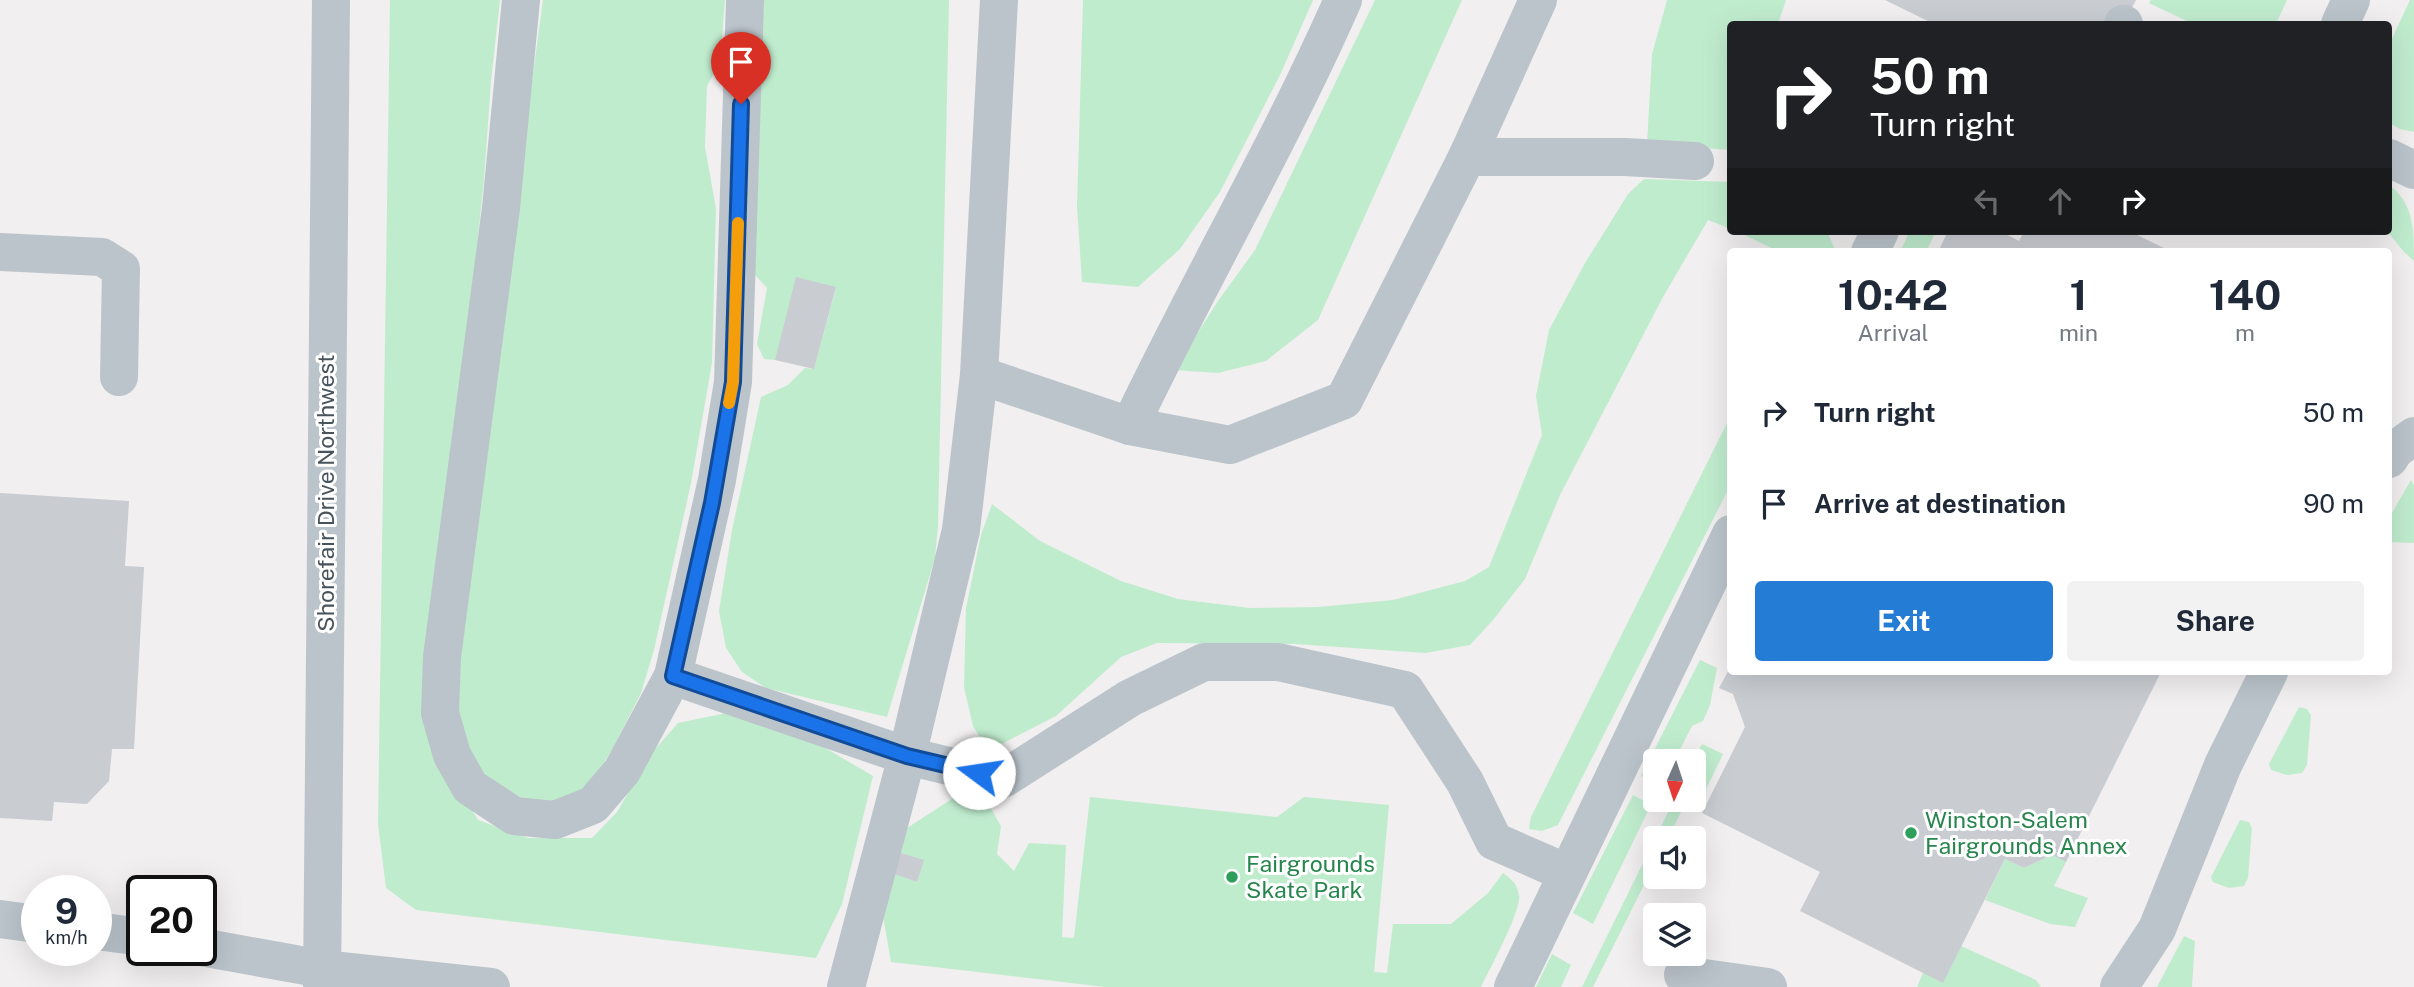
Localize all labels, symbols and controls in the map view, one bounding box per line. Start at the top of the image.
pin [711,32,771,104]
icon: arrive [722,43,760,81]
text: 50 m [1870,47,1990,105]
icon: right [1755,49,1846,140]
text: Turn right [1870,106,2015,143]
icon: left [1968,182,2006,220]
icon: ahead [2041,182,2079,220]
icon: right [2114,182,2152,220]
text: 10:42 [1838,270,1948,319]
text: 1 [2069,270,2087,319]
text: 140 [2209,270,2281,319]
text: Arrival [1857,319,1928,346]
text: min [2059,319,2098,346]
text: m [2235,319,2255,346]
street label: Shorefair Drive Northwest [312,354,339,632]
icon: right [1755,394,1793,432]
text: Turn right [1814,397,1936,428]
text: 50 m [2303,397,2364,428]
icon: arrive [1755,485,1793,523]
text: Arrive at destination [1814,488,2066,519]
text: 90 m [2303,488,2364,519]
button: Exit [1755,581,2053,661]
button: Share [2067,581,2364,661]
position arrow [942,736,1016,810]
north arrow [1643,749,1706,812]
map controls [1643,749,1706,966]
place label: Winston-Salem Fairgrounds Annex [1925,806,2127,859]
marker: Winston-Salem Fairgrounds Annex [1903,825,1919,841]
button: sound [1643,826,1706,889]
place label: Fairgrounds Skate Park [1246,850,1375,903]
marker: Fairgrounds Skate Park [1224,869,1240,885]
speed limit sign: 20 [126,875,217,966]
text: 9 [55,891,78,932]
button: layers [1643,903,1706,966]
text: km/h [45,927,88,948]

